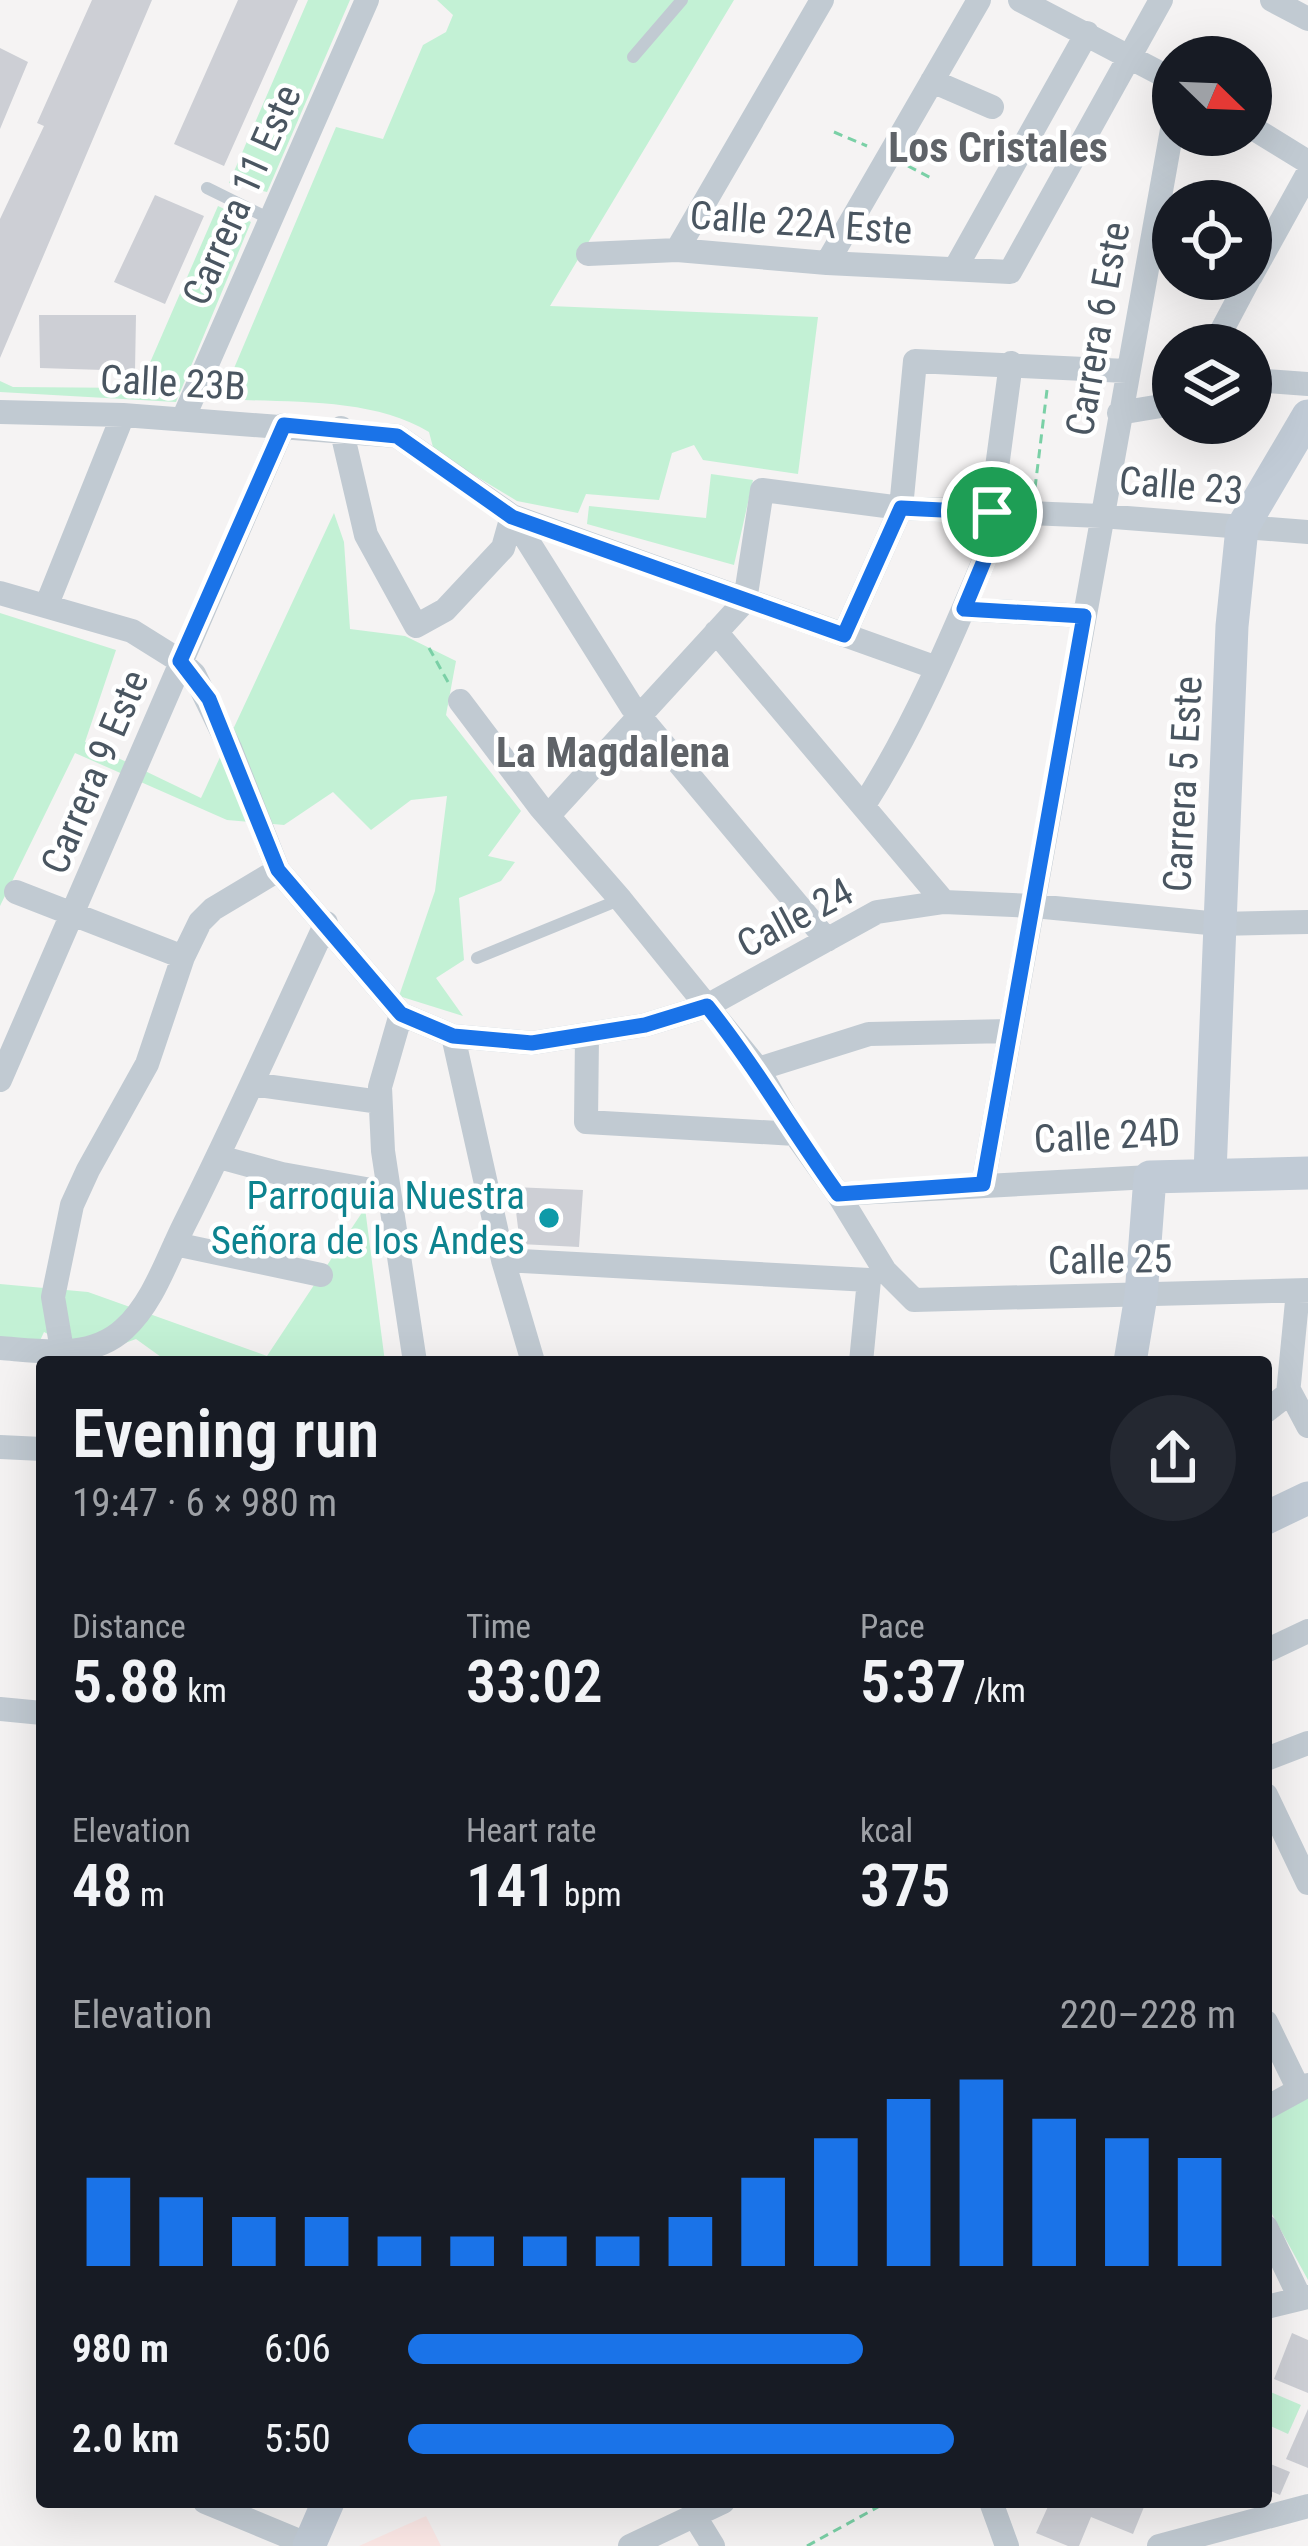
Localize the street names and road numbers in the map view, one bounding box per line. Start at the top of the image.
street label: Carrera 11 Este [173,78,311,312]
street label: Calle 22A Este [688,192,914,254]
street label: Carrera 6 Este [1057,218,1139,440]
street label: Calle 23B [99,356,247,410]
street label: Calle 23 [1117,458,1245,514]
street label: Carrera 9 Este [32,663,158,881]
street label: Carrera 5 Este [1154,675,1212,893]
street label: Calle 24 [729,868,861,968]
street label: Calle 24D [1033,1109,1181,1163]
street label: Calle 25 [1047,1236,1173,1284]

